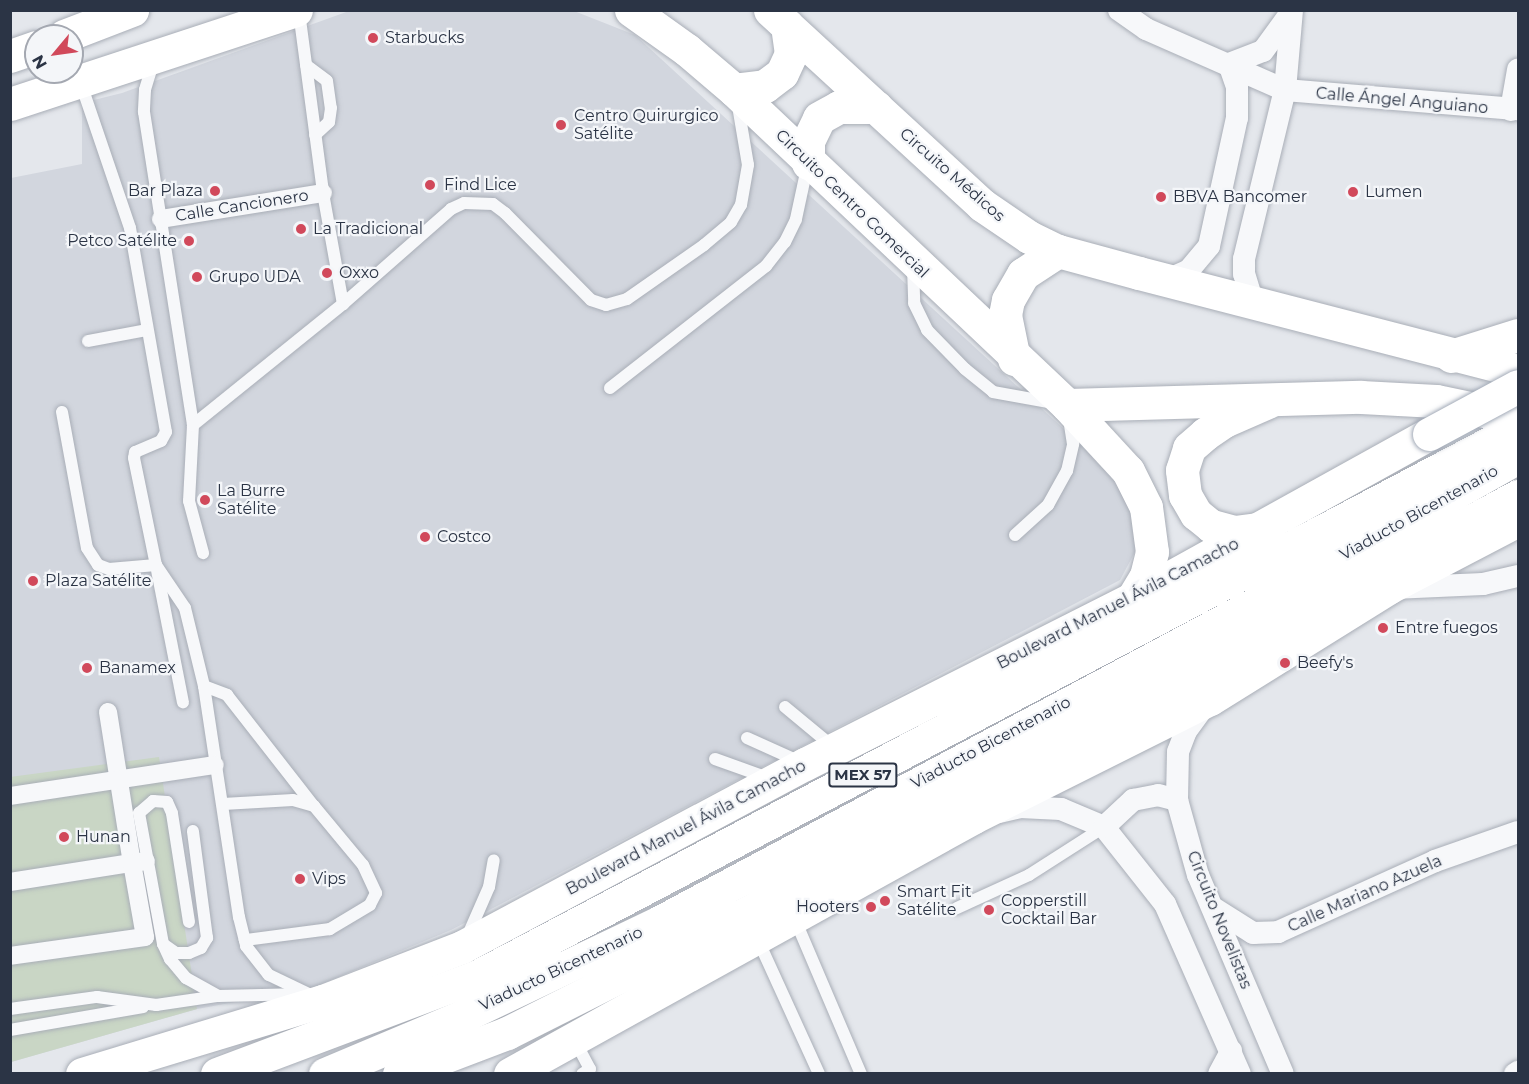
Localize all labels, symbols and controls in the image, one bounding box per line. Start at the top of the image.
north arrow [24,24,84,84]
place label: Starbucks [385,28,464,48]
marker: Starbucks [366,31,380,45]
text: N [28,52,51,72]
street label: Calle Ángel Anguiano [1315,84,1489,118]
place label: Centro Quirurgico Satélite [574,106,718,144]
marker: Centro Quirurgico Satélite [552,116,570,134]
street label: Circuito Médicos [896,124,1008,226]
street label: Circuito Centro Comercial [771,126,933,282]
place label: Find Lice [444,175,517,195]
marker: Find Lice [421,176,439,194]
place label: Bar Plaza [128,181,203,201]
place label: Lumen [1365,182,1423,202]
marker: Bar Plaza [208,184,222,198]
marker: Lumen [1346,185,1360,199]
street label: Calle Cancionero [174,186,310,226]
place label: BBVA Bancomer [1173,187,1307,207]
marker: BBVA Bancomer [1154,190,1168,204]
place label: La Tradicional [313,219,423,239]
marker: La Tradicional [294,222,308,236]
place label: Petco Satélite [67,231,177,251]
marker: Petco Satélite [182,234,196,248]
place label: Oxxo [339,263,379,283]
marker: Oxxo [320,266,334,280]
place label: Grupo UDA [209,267,301,287]
marker: Grupo UDA [190,270,204,284]
street label: Viaducto Bicentenario [1336,461,1502,565]
place label: La Burre Satélite [217,481,285,519]
marker: La Burre Satélite [198,493,212,507]
place label: Costco [437,527,491,547]
marker: Costco [418,530,432,544]
street label: Boulevard Manuel Ávila Camacho [994,534,1242,674]
place label: Plaza Satélite [45,571,152,591]
marker: Plaza Satélite [26,574,40,588]
place label: Entre fuegos [1395,618,1498,638]
marker: Entre fuegos [1376,621,1390,635]
place label: Beefy's [1297,653,1353,673]
marker: Beefy's [1278,656,1292,670]
place label: Banamex [99,658,176,678]
marker: Banamex [80,661,94,675]
street label: Viaducto Bicentenario [908,693,1074,793]
street label: Boulevard Manuel Ávila Camacho [563,756,809,900]
road number: MEX 57 [827,763,899,787]
place label: Hunan [76,827,131,847]
marker: Hunan [57,830,71,844]
street label: Circuito Novelistas [1183,848,1255,992]
street label: Calle Mariano Azuela [1285,851,1445,937]
place label: Vips [312,869,346,889]
marker: Vips [293,872,307,886]
place label: Smart Fit Satélite [897,882,971,920]
place label: Copperstill Cocktail Bar [1001,891,1097,929]
marker: Smart Fit Satélite [878,894,892,908]
place label: Hooters [796,897,859,917]
marker: Hooters [864,900,878,914]
marker: Copperstill Cocktail Bar [982,903,996,917]
street label: Viaducto Bicentenario [476,923,646,1015]

